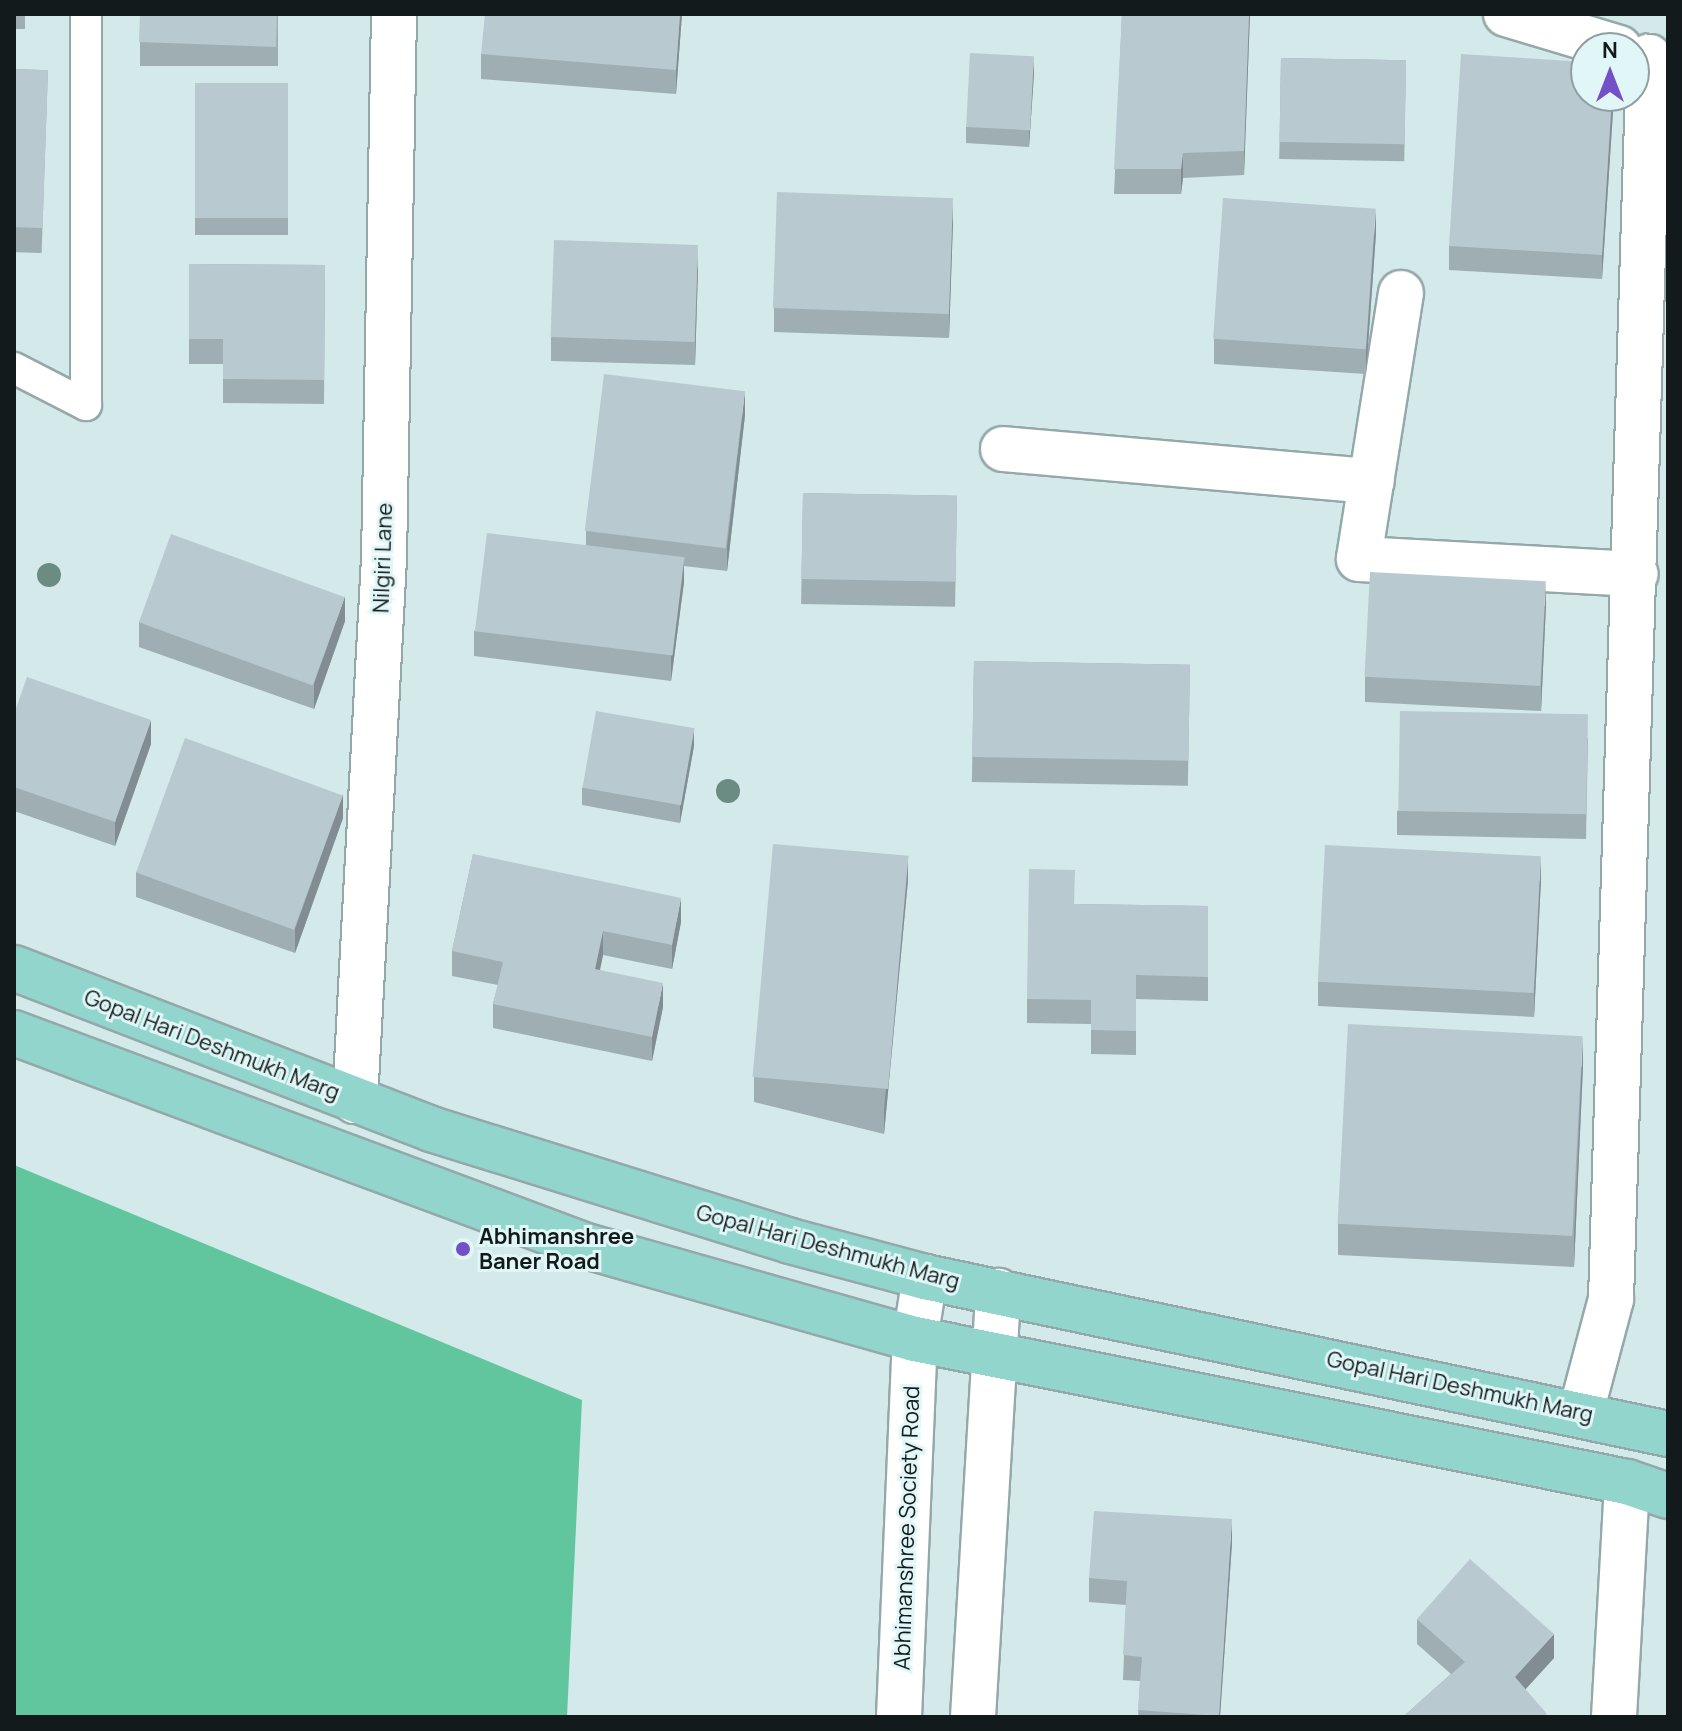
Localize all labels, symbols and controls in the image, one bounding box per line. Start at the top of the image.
north arrow [1570,32,1650,112]
text: N [1602,35,1618,65]
street label: Nilgiri Lane [368,502,398,614]
street label: Gopal Hari Deshmukh Marg [80,984,344,1106]
street label: Gopal Hari Deshmukh Marg [693,1199,963,1295]
place label: Abhimanshree Baner Road [479,1223,634,1274]
marker: Abhimanshree Baner Road [454,1240,472,1258]
street label: Gopal Hari Deshmukh Marg [1324,1346,1596,1428]
street label: Abhimanshree Society Road [889,1385,925,1671]

